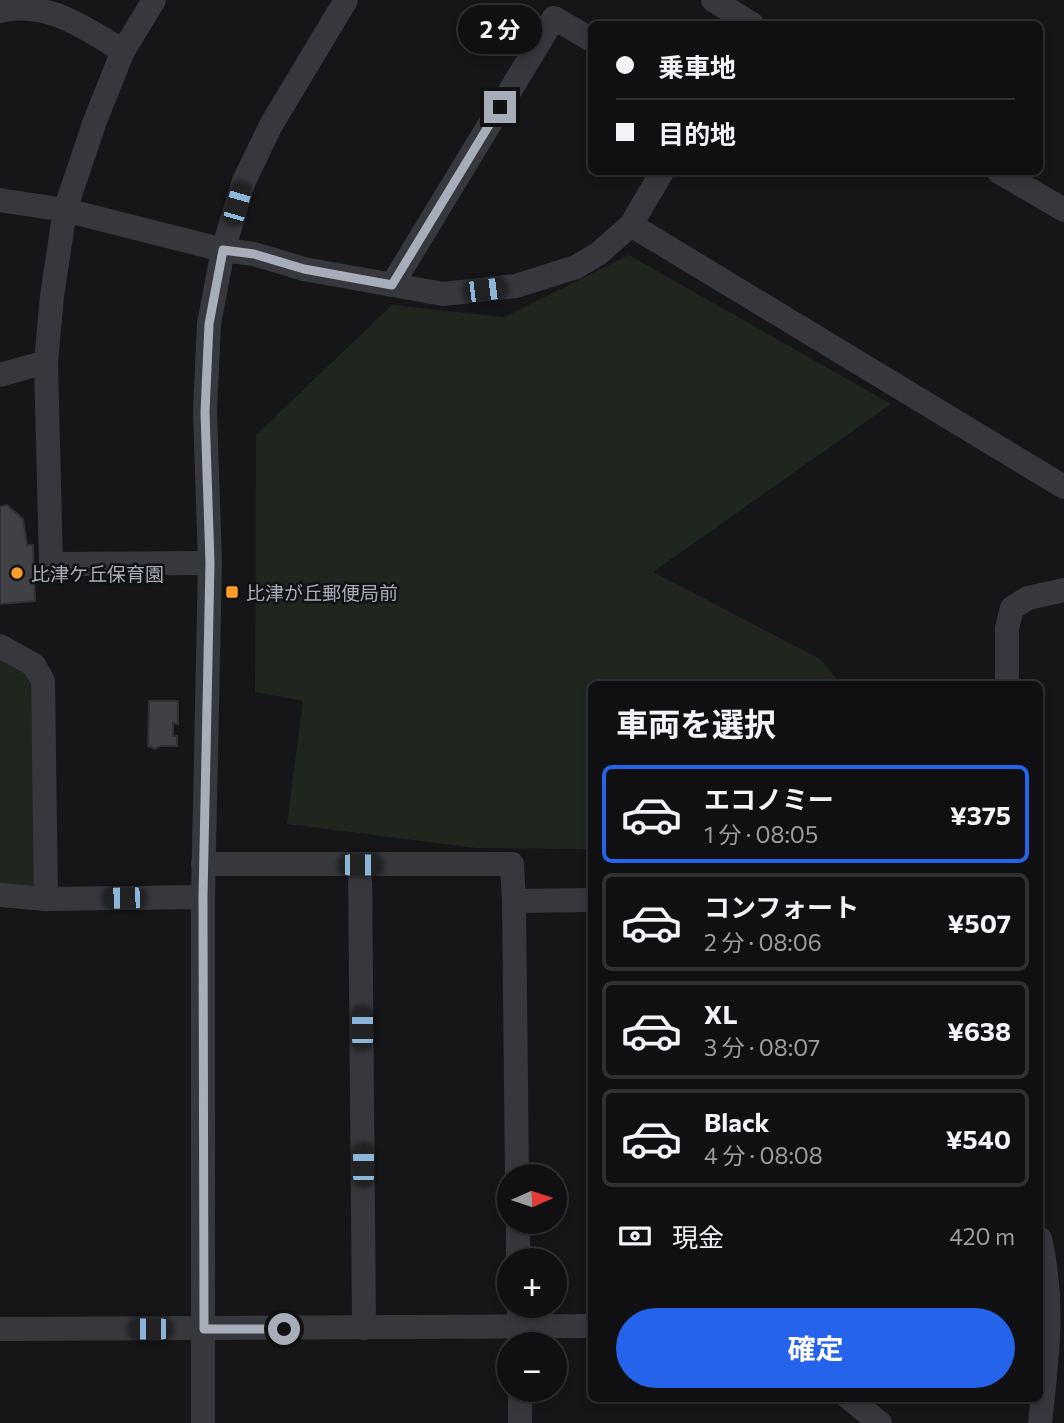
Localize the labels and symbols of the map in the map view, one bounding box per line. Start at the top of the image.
callout: 2 分 [458,6,542,55]
route end [484,91,516,123]
car [222,181,253,227]
car [463,277,508,303]
place label: 比津ケ丘保育園 [31,562,164,585]
marker: 比津ケ丘保育園 [9,565,25,581]
place label: 比津が丘郵便局前 [246,581,398,604]
marker: 比津が丘郵便局前 [224,584,240,600]
car [340,855,382,876]
car [103,887,146,909]
car [352,1007,373,1049]
car [353,1144,374,1186]
north arrow [497,1164,567,1234]
route start [268,1313,300,1345]
car [130,1319,172,1340]

